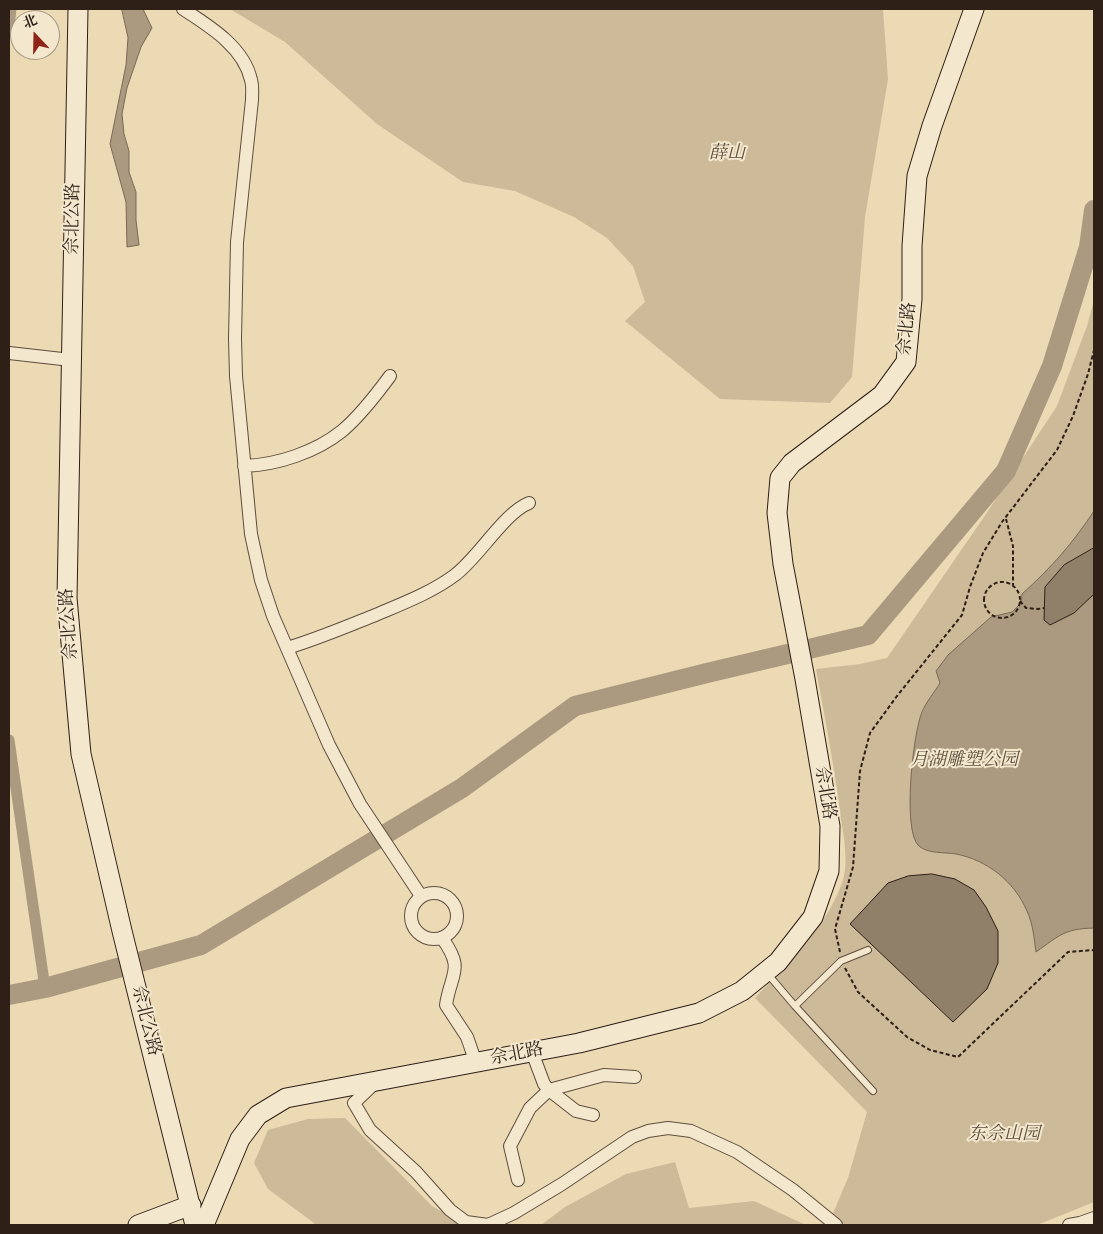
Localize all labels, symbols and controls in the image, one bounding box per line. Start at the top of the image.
north arrow [10,10,60,60]
text: 北 [20,11,40,33]
park label: 薛山 [709,143,745,165]
street label: 佘北公路 [63,183,85,255]
street label: 佘北路 [894,301,922,357]
street label: 佘北公路 [57,587,83,661]
park label: 月湖雕塑公园 [910,750,1018,772]
street label: 佘北路 [809,765,839,821]
street label: 佘北公路 [126,983,164,1059]
street label: 佘北路 [488,1039,546,1071]
park label: 东佘山园 [968,1124,1040,1146]

